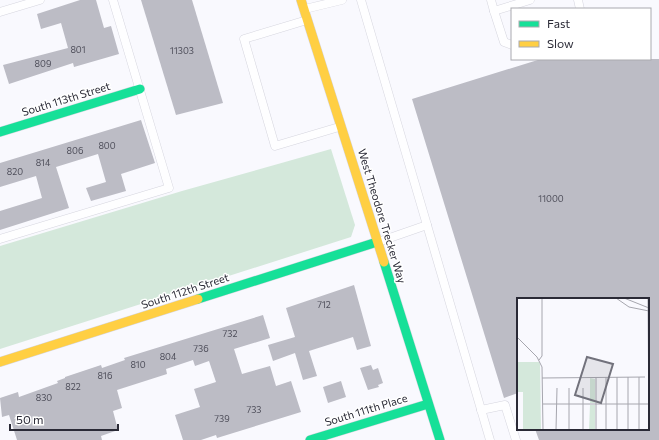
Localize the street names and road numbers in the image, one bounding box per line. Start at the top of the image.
street label: South 113th Street [20,79,112,118]
street label: West Theodore Trecker Way [356,147,409,285]
street label: South 112th Street [139,270,231,311]
street label: South 111th Place [323,391,409,428]

